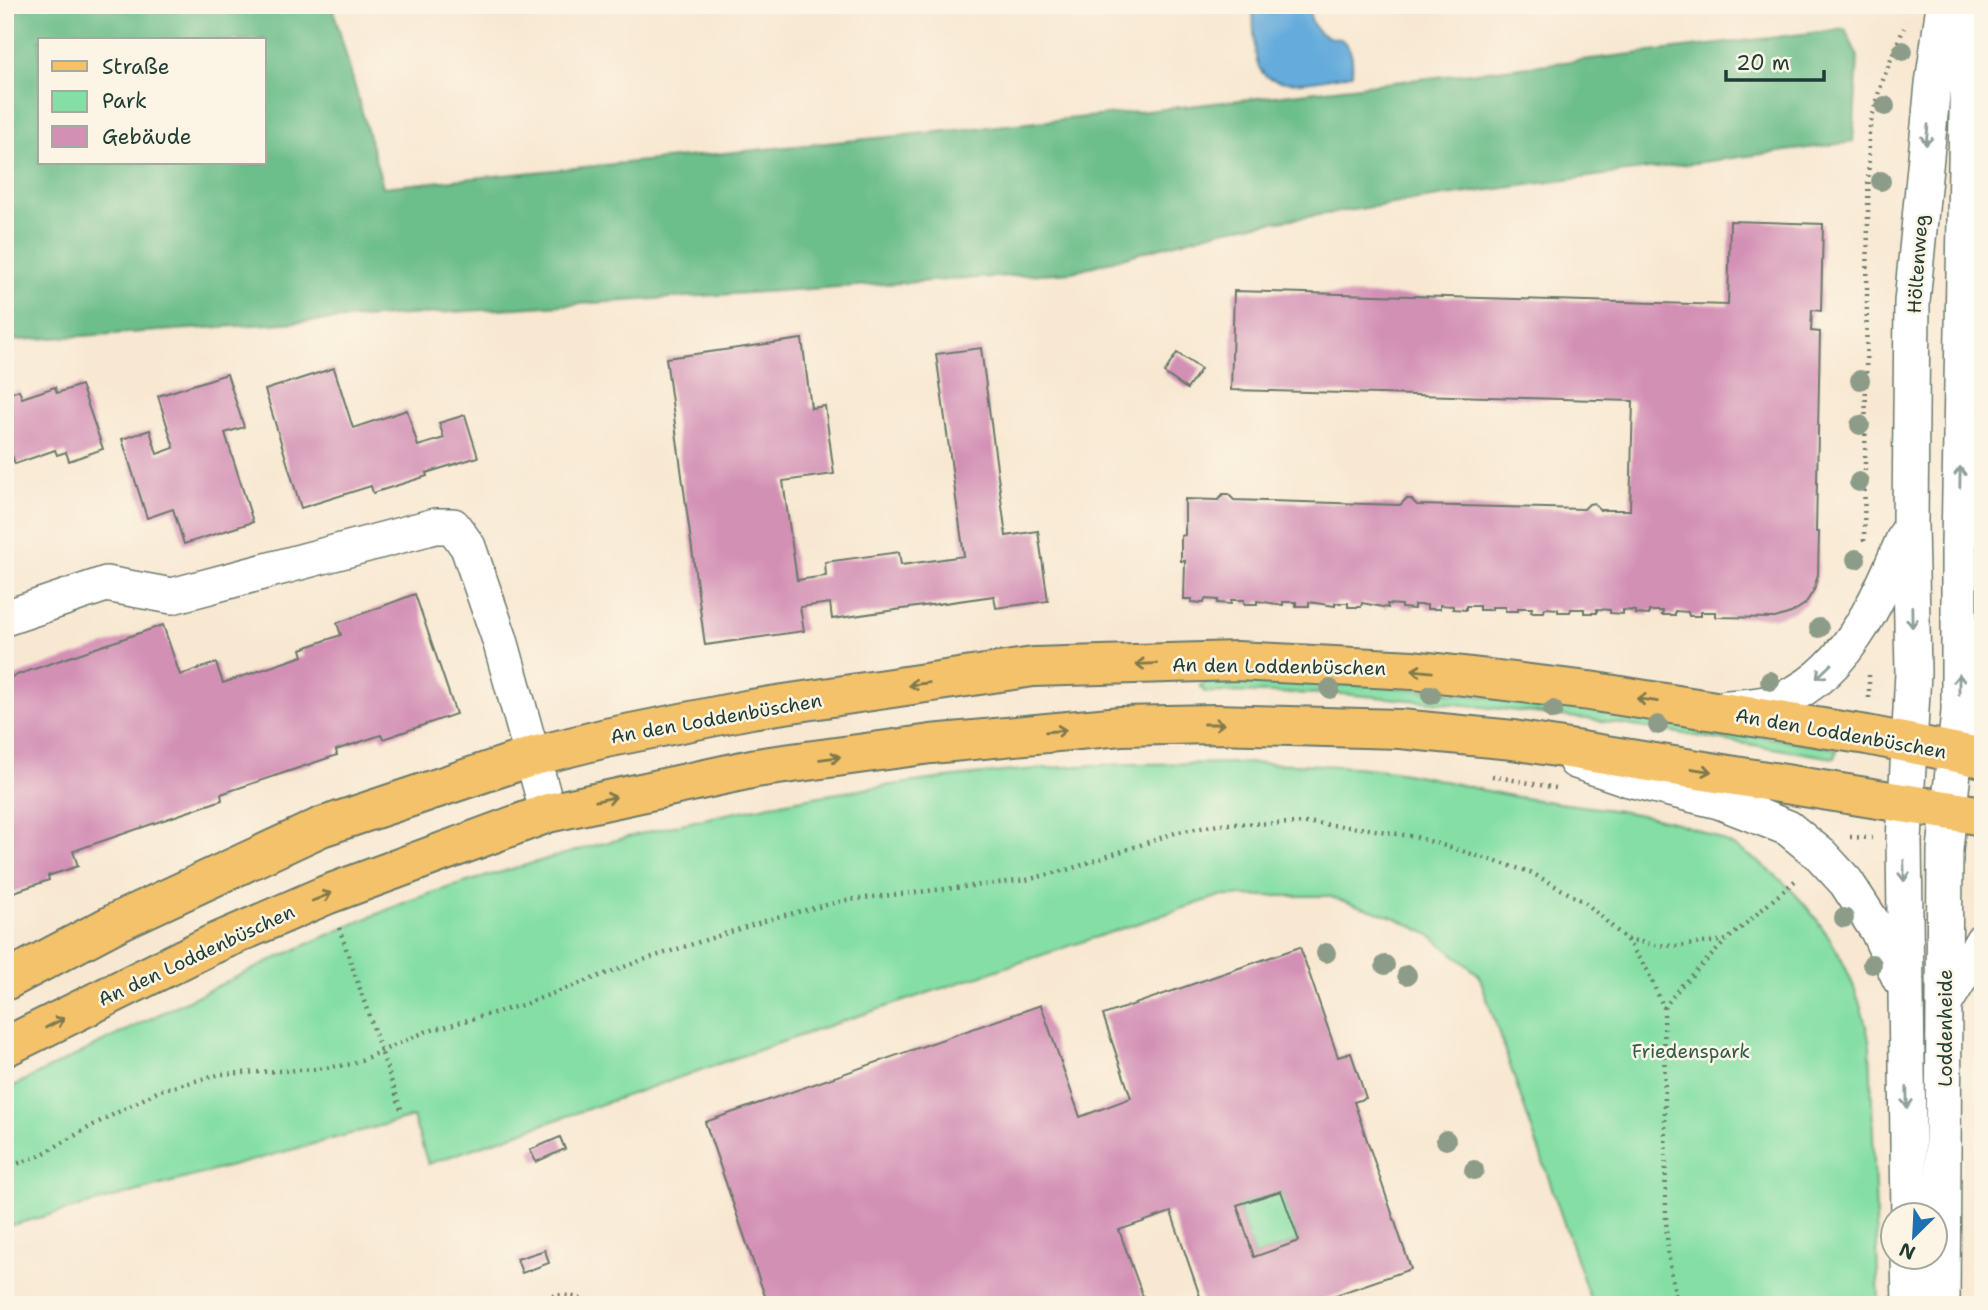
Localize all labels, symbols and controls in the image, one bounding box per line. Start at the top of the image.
legend [38,38,266,164]
scale bar [1726,38,1824,82]
text: 20 m [1736,49,1790,77]
text: Straße [102,53,170,81]
text: Park [102,87,147,115]
text: Gebäude [102,123,192,151]
one-way arrow [1921,123,1934,146]
street label: Höltenweg [1902,214,1933,314]
one-way arrow [1954,466,1967,489]
one-way arrow [1905,605,1918,628]
street label: An den Loddenbüschen [1172,652,1386,681]
one-way arrow [1134,657,1157,671]
one-way arrow [1815,662,1832,679]
one-way arrow [1411,665,1434,678]
one-way arrow [1952,673,1966,696]
one-way arrow [909,678,931,691]
street label: An den Loddenbüschen [609,688,824,749]
one-way arrow [1637,693,1659,706]
street label: An den Loddenbüschen [1733,703,1948,764]
one-way arrow [1202,718,1225,731]
one-way arrow [1044,724,1067,737]
one-way arrow [818,751,841,764]
one-way arrow [1690,764,1712,777]
one-way arrow [595,792,617,805]
one-way arrow [1897,859,1911,882]
one-way arrow [311,890,332,903]
street label: An den Loddenbüschen [94,899,298,1012]
street label: Loddenheide [1933,969,1958,1087]
one-way arrow [44,1015,65,1029]
park label: Friedenspark [1632,1039,1750,1064]
one-way arrow [1900,1087,1914,1110]
north arrow [1880,1202,1950,1272]
text: N [1895,1237,1919,1266]

